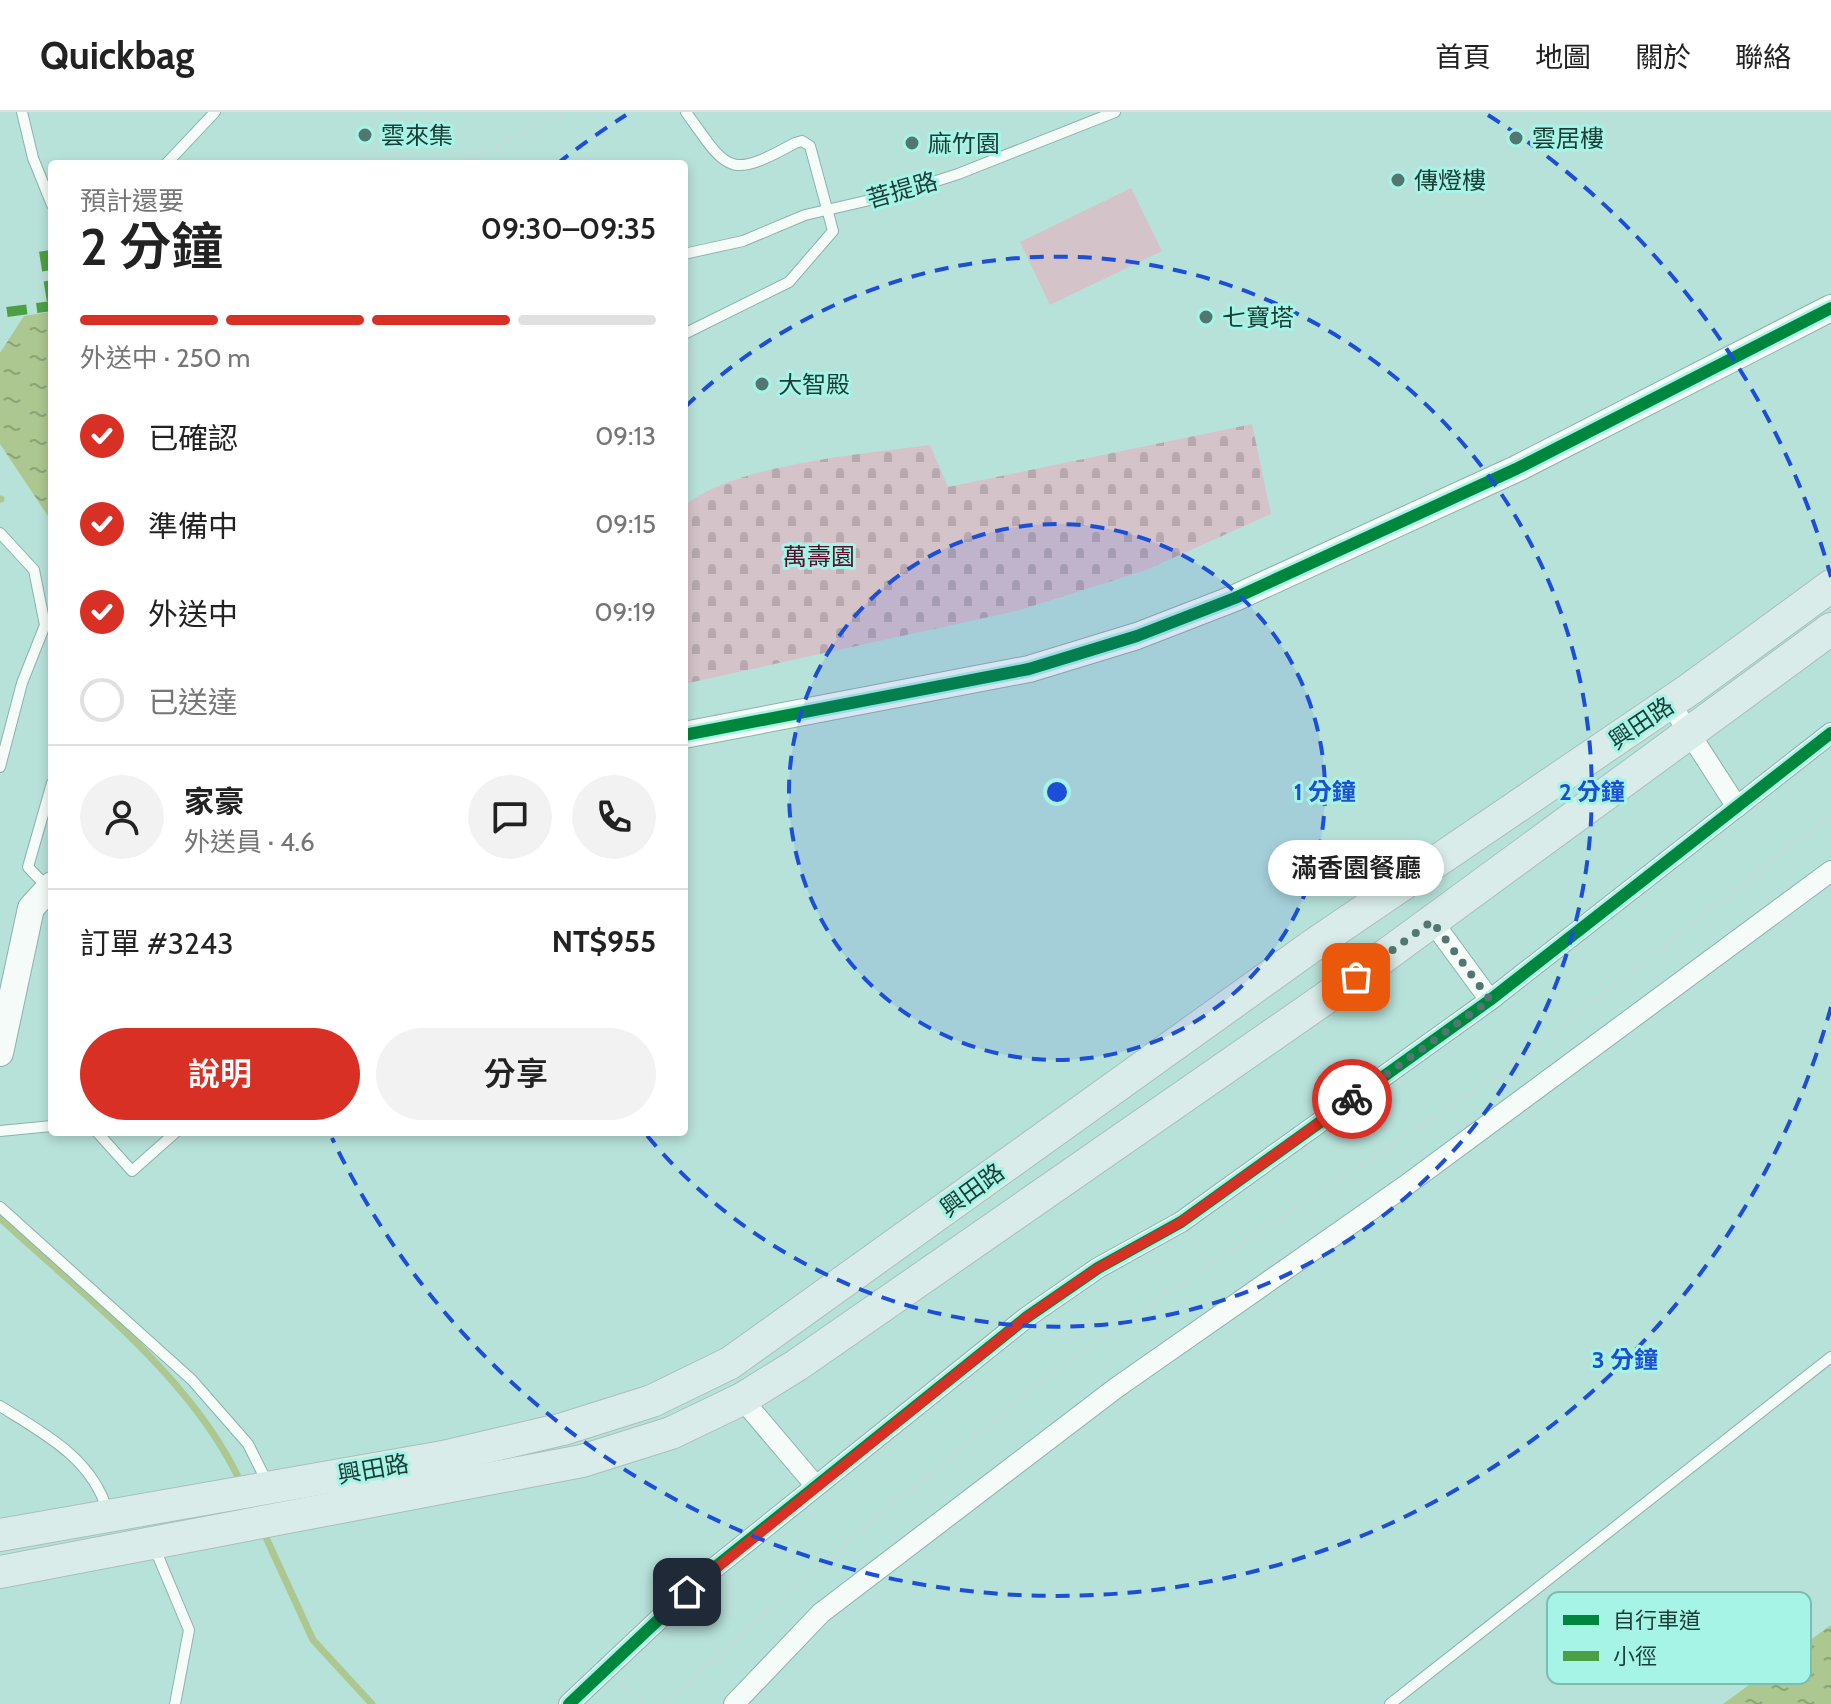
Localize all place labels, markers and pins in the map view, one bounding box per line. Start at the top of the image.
place label: 雲來集 [381,121,453,150]
place label: 雲居樓 [1532,124,1604,153]
marker: 雲來集 [356,126,374,144]
place label: 麻竹園 [928,129,1000,158]
marker: 雲居樓 [1507,129,1525,147]
marker: 麻竹園 [903,134,921,152]
place label: 傳燈樓 [1414,166,1486,195]
marker: 傳燈樓 [1389,171,1407,189]
place label: 七寶塔 [1222,303,1294,332]
marker: 七寶塔 [1197,308,1215,326]
place label: 大智殿 [778,370,850,399]
marker: 大智殿 [753,375,771,393]
centre of rings [1043,778,1071,806]
callout: 滿香園餐廳 [1268,841,1444,897]
pin [1322,943,1390,1011]
pin [653,1558,721,1626]

